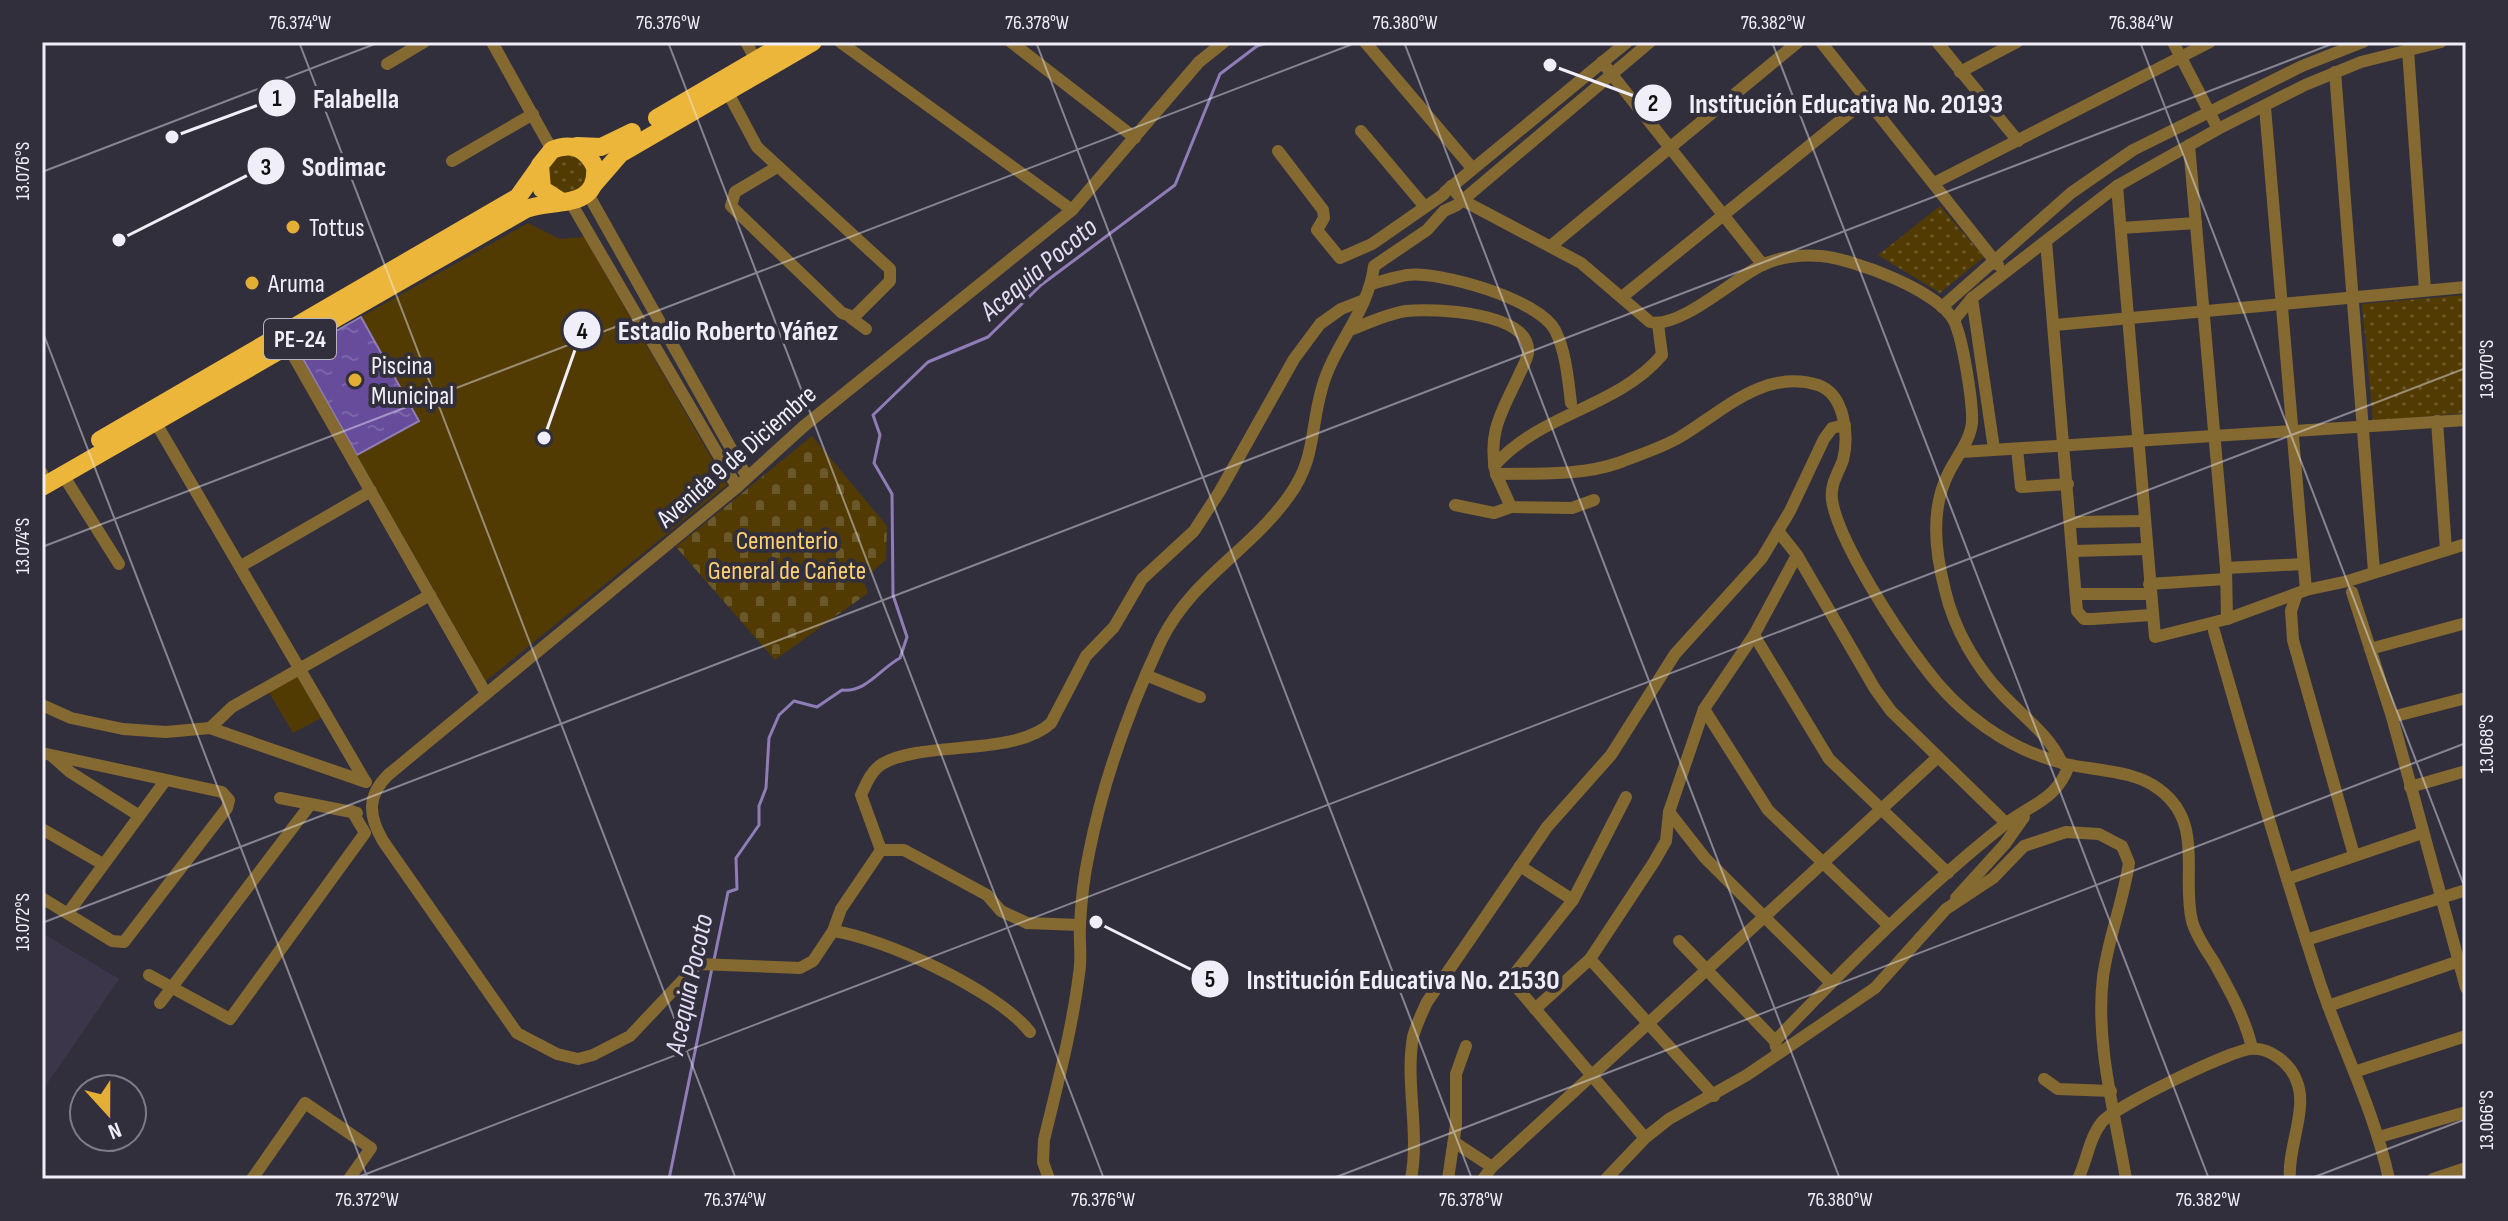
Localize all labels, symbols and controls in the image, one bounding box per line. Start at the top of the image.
text: 76.374°W [269,11,331,35]
text: 76.376°W [636,11,700,35]
text: 76.378°W [1005,11,1069,35]
text: 76.380°W [1372,11,1438,35]
text: 76.382°W [1741,11,1805,35]
text: 76.384°W [2109,11,2173,35]
callout: Falabella [257,72,415,124]
callout: Institución Educativa No. 20193 [1633,77,2019,129]
text: Falabella [313,83,399,116]
text: 1 [272,84,282,113]
text: Institución Educativa No. 20193 [1689,88,2003,121]
text: 2 [1648,89,1658,118]
callout: Sodimac [246,140,402,192]
text: 13.076°S [11,142,35,200]
text: Sodimac [302,151,386,184]
text: 3 [261,153,271,182]
water label: Acequia Pocoto [973,210,1105,328]
place label: Tottus [309,213,365,244]
marker: Tottus [284,218,302,236]
place label: Aruma [267,269,325,300]
marker: Aruma [243,274,261,292]
callout: Estadio Roberto Yáñez [562,304,855,356]
text: Estadio Roberto Yáñez [618,315,839,348]
text: 4 [576,317,588,346]
road number: PE-24 [264,319,336,359]
text: 13.070°S [2475,340,2499,398]
place label: Piscina Municipal [371,351,454,412]
marker: Piscina Municipal [346,371,364,389]
street label: Avenida 9 de Diciembre [650,379,823,536]
text: 13.074°S [11,518,35,574]
park label: Cementerio General de Cañete [708,526,866,587]
text: 13.068°S [2475,714,2499,774]
text: 13.072°S [11,893,35,951]
water label: Acequia Pocoto [658,911,721,1058]
callout: Institución Educativa No. 21530 [1190,953,1576,1005]
text: Institución Educativa No. 21530 [1246,964,1560,997]
text: 5 [1205,965,1215,994]
north arrow [68,1073,148,1153]
text: 13.066°S [2475,1090,2499,1150]
text: N [104,1116,125,1145]
text: 76.372°W [335,1188,399,1212]
text: 76.374°W [704,1188,766,1212]
text: 76.376°W [1071,1188,1135,1212]
text: 76.378°W [1439,1188,1503,1212]
text: 76.380°W [1807,1188,1873,1212]
text: 76.382°W [2176,1188,2240,1212]

